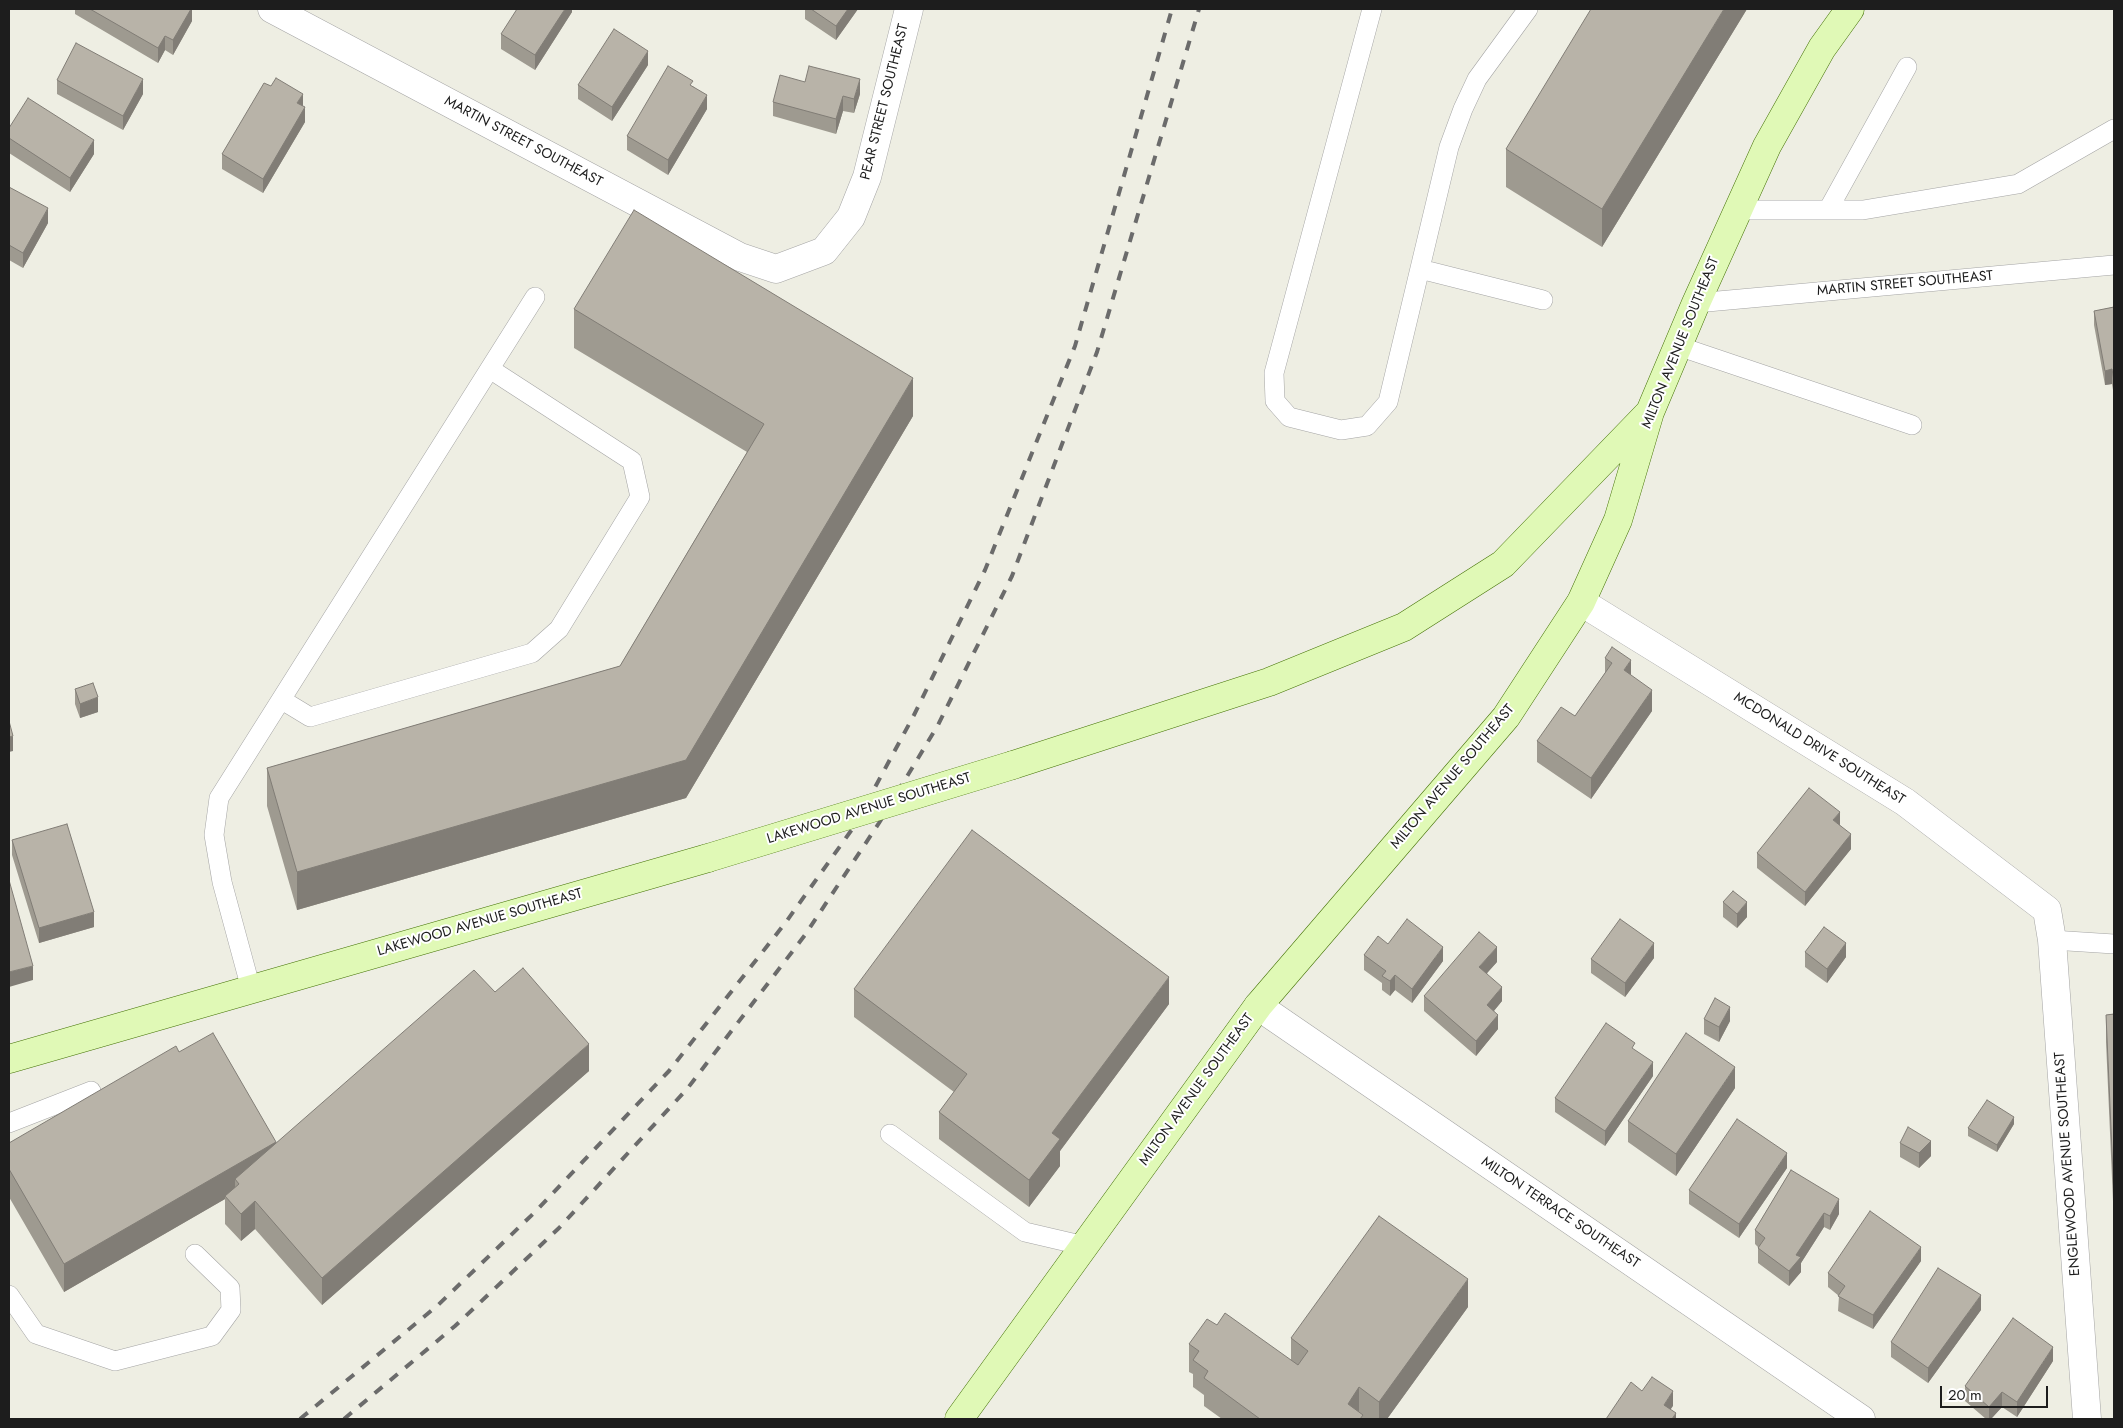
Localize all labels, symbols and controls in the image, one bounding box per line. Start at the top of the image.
street label: PEAR STREET SOUTHEAST [858,22,912,182]
street label: MARTIN STREET SOUTHEAST [441,93,605,191]
street label: MILTON AVENUE SOUTHEAST [1639,255,1723,431]
street label: MARTIN STREET SOUTHEAST [1816,268,1994,300]
street label: MCDONALD DRIVE SOUTHEAST [1730,689,1908,809]
street label: MILTON AVENUE SOUTHEAST [1388,701,1518,853]
street label: LAKEWOOD AVENUE SOUTHEAST [765,770,973,848]
street label: LAKEWOOD AVENUE SOUTHEAST [376,886,584,960]
street label: MILTON AVENUE SOUTHEAST [1136,1011,1258,1169]
street label: ENGLEWOOD AVENUE SOUTHEAST [2052,1052,2084,1276]
street label: MILTON TERRACE SOUTHEAST [1478,1154,1642,1272]
scale bar [1943,1376,2050,1408]
text: 20 m [1948,1384,1982,1406]

